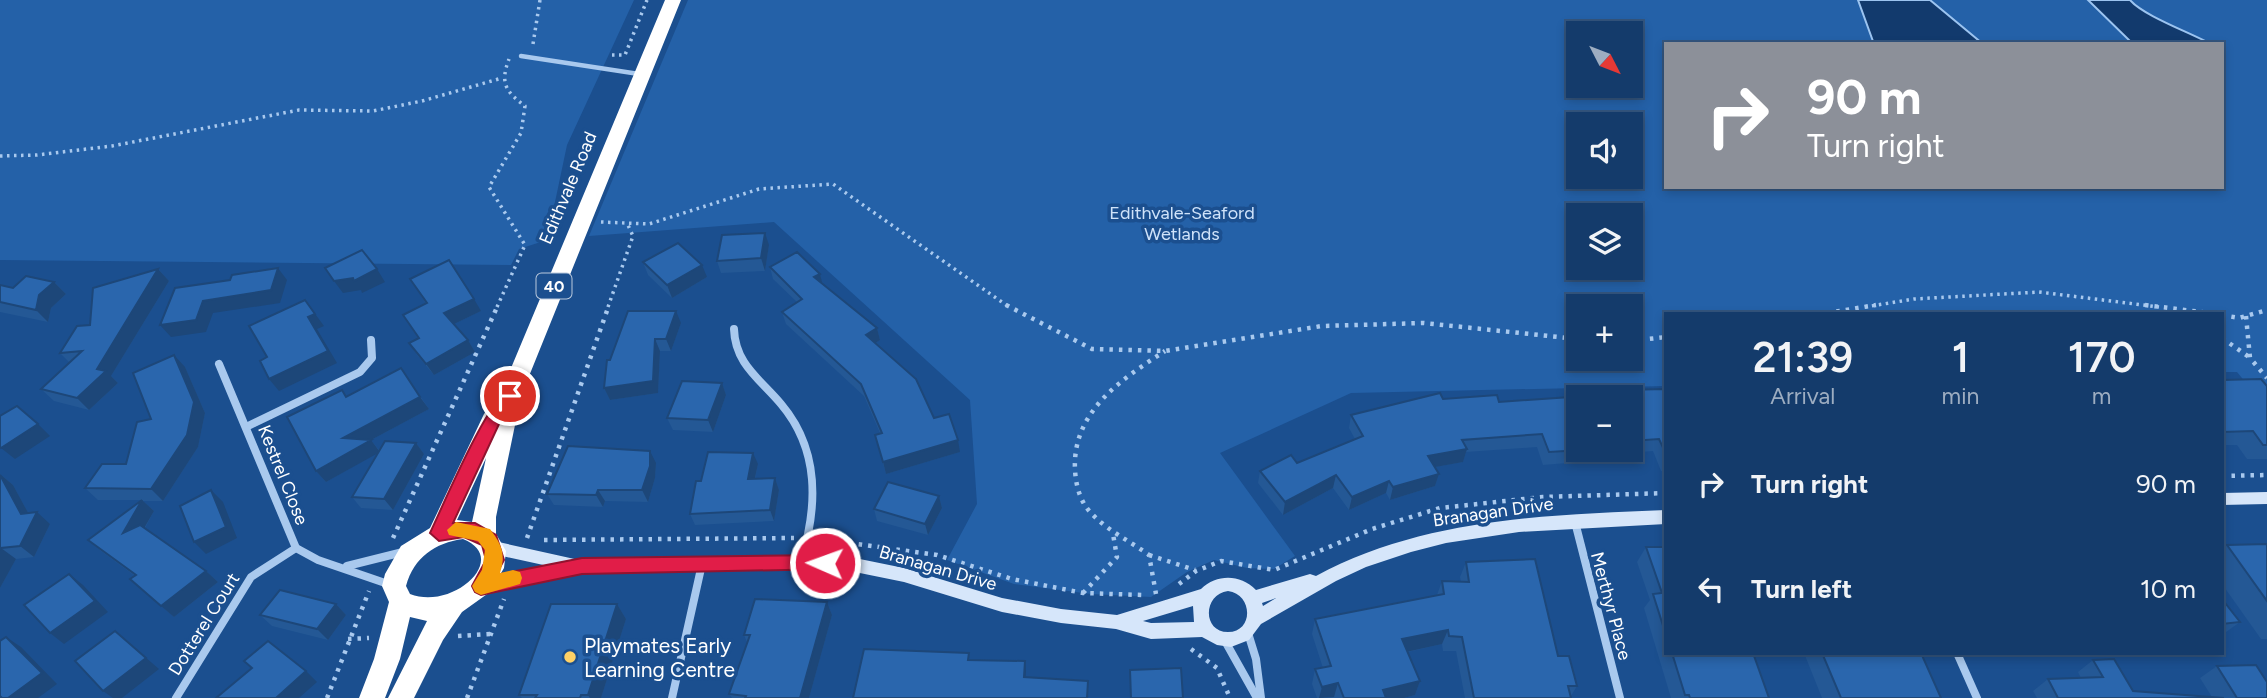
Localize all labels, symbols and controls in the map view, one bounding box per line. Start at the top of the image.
north arrow [1566,21,1643,98]
map controls [1566,21,1643,462]
text: 90 m [1807,67,1922,126]
icon: right [1692,70,1783,161]
button: sound [1566,112,1643,189]
text: Turn right [1807,127,1945,165]
street label: Edithvale Road [534,128,602,248]
park label: Edithvale-Seaford Wetlands [1109,202,1255,245]
button: layers [1566,203,1643,280]
road number: 40 [536,274,572,298]
button: + [1566,294,1643,371]
text: 21:39 [1752,332,1853,383]
text: 1 [1952,332,1969,383]
text: 170 [2068,332,2136,383]
pin [480,366,540,426]
icon: arrive [491,377,529,415]
text: Arrival [1770,382,1835,410]
text: min [1942,382,1979,410]
text: m [2092,382,2111,410]
button: − [1566,385,1643,462]
street label: Kestrel Close [253,422,313,528]
icon: right [1692,465,1730,503]
text: Turn right [1751,468,1868,500]
text: 90 m [2136,468,2196,500]
street label: Branagan Drive [1431,493,1555,531]
position arrow [788,526,862,600]
street label: Branagan Drive [877,541,1000,595]
street label: Merthyr Place [1586,550,1636,663]
street label: Dotterel Court [164,568,244,679]
icon: left [1692,570,1730,608]
text: Turn left [1751,573,1852,605]
text: 10 m [2140,573,2196,605]
place label: Playmates Early Learning Centre [584,633,735,682]
marker: Playmates Early Learning Centre [562,649,578,665]

